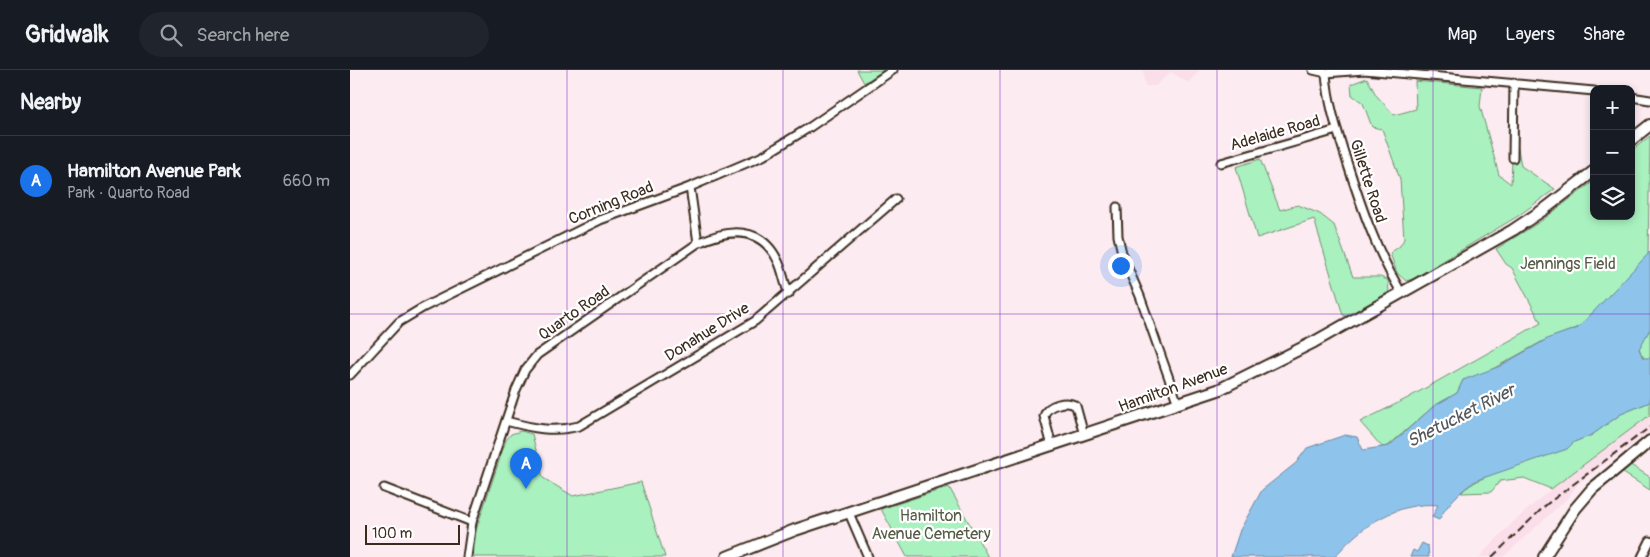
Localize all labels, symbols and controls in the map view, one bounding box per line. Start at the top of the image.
search box [139,12,489,57]
text: Gridwalk [25,20,109,49]
icon: search [157,21,185,49]
text: Search here [197,23,289,47]
text: Map [1448,23,1477,46]
text: Layers [1505,23,1555,46]
text: Share [1583,23,1625,46]
map controls [1590,85,1635,220]
button: + [1590,85,1635,130]
text: Nearby [20,89,81,116]
street label: Adelaide Road [1228,111,1322,155]
button: − [1590,130,1635,175]
street label: Gillette Road [1345,137,1391,225]
text: Hamilton Avenue Park [67,159,241,183]
text: A [31,171,41,191]
text: 660 m [283,171,330,191]
button: layers [1590,175,1635,220]
street label: Corning Road [566,177,656,229]
text: Park · Quarto Road [67,183,190,203]
your location [1108,253,1134,279]
park label: Jennings Field [1520,254,1616,274]
street label: Quarto Road [534,281,614,345]
street label: Donahue Drive [661,298,753,366]
street label: Hamilton Avenue [1116,359,1231,417]
water label: Shetucket River [1403,378,1521,453]
pin: A [510,448,542,489]
park label: Hamilton Avenue Cemetery [871,506,991,544]
scale bar [365,522,460,545]
text: 100 m [372,525,412,542]

